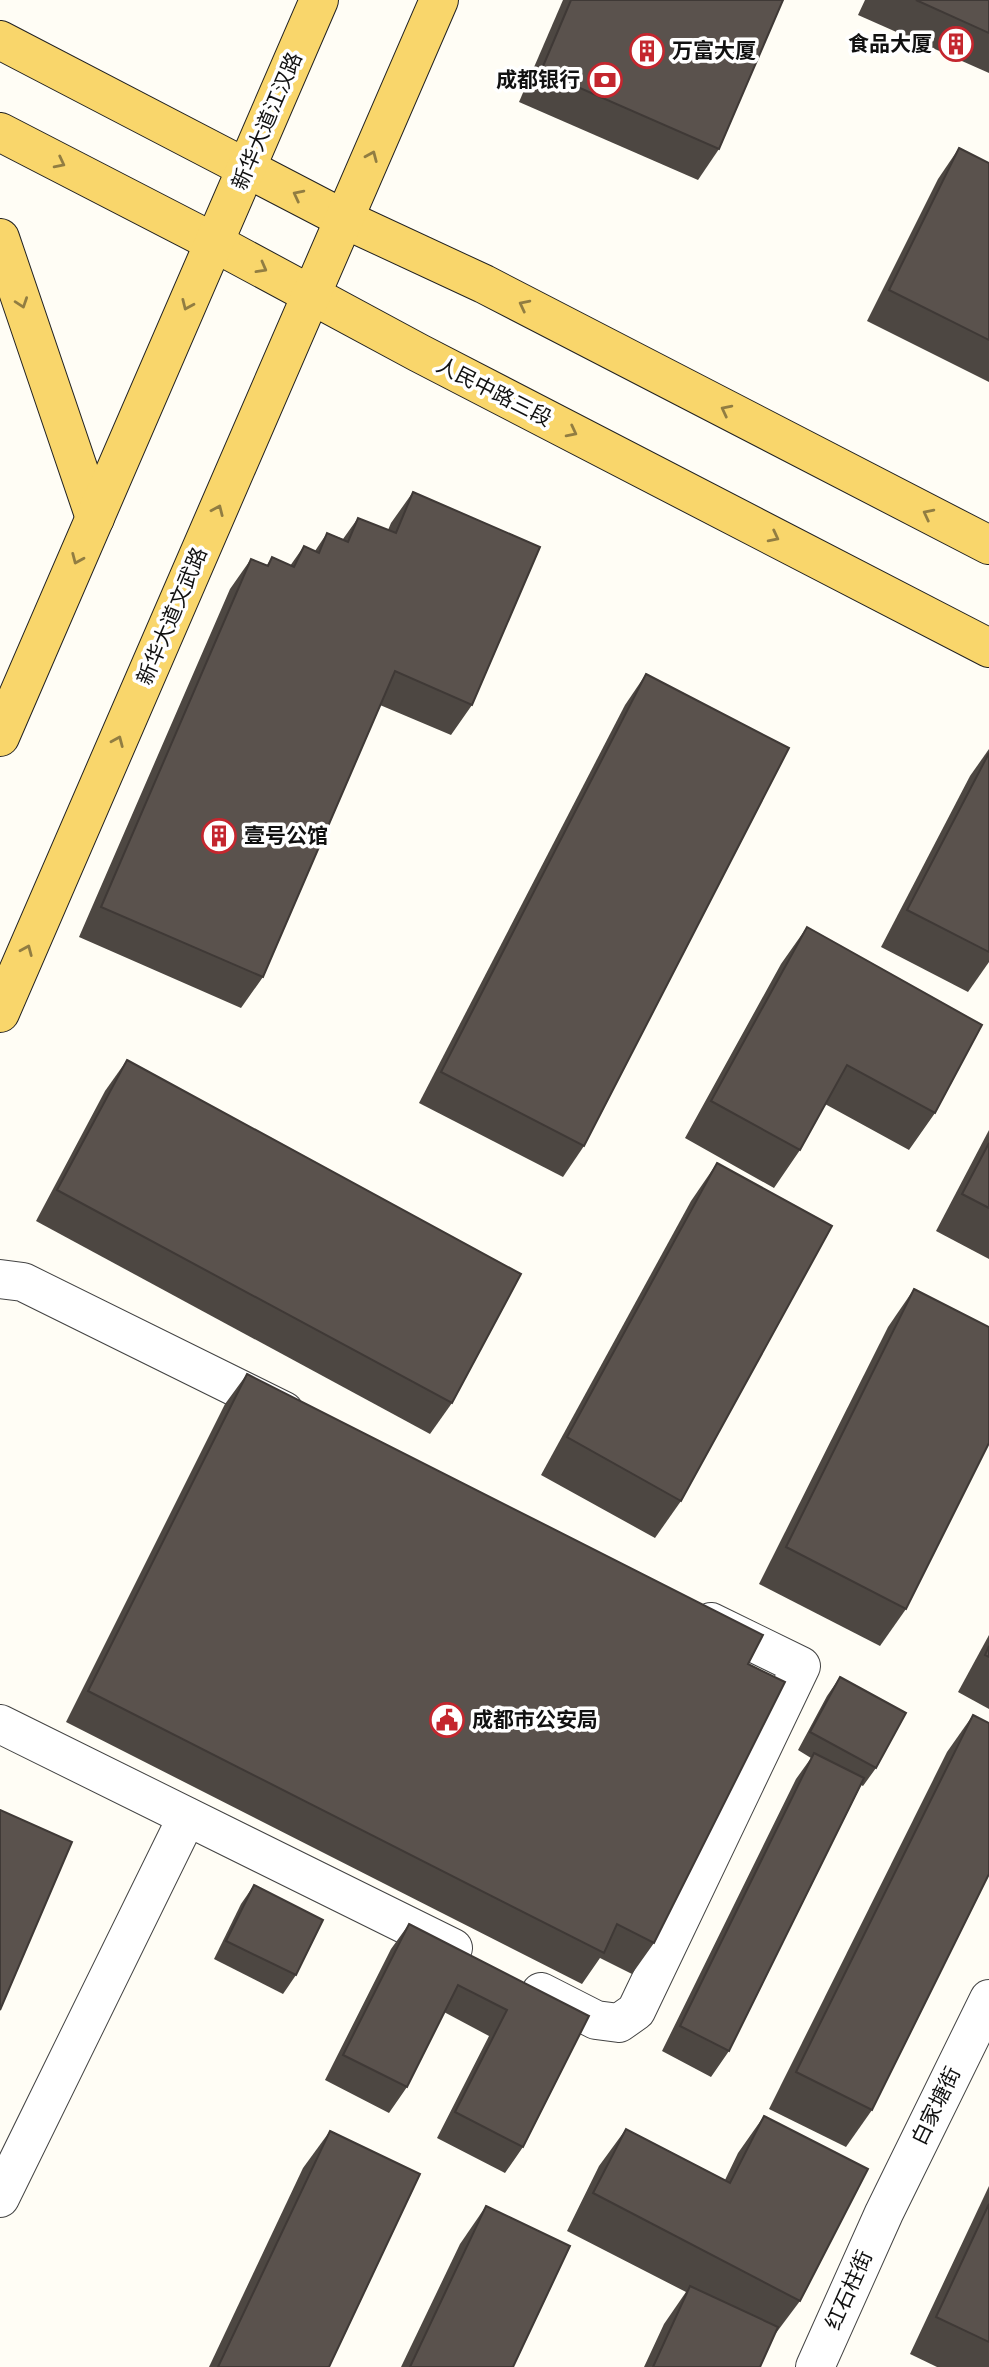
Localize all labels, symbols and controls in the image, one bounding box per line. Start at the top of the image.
building icon: 食品大厦 [937,25,975,63]
place label: 食品大厦 [848,30,932,57]
building icon: 万富大厦 [628,32,666,70]
place label: 万富大厦 [672,37,756,64]
street label: 新华大道江汉路 [225,48,308,194]
bank icon: 成都银行 [586,61,624,99]
place label: 成都银行 [496,66,580,93]
one-way arrow [364,151,378,163]
one-way arrow [53,155,66,169]
one-way arrow [293,189,305,203]
one-way arrow [255,260,267,274]
one-way arrow [14,296,28,308]
one-way arrow [182,298,196,310]
one-way arrow [519,300,531,314]
street label: 人民中路三段 [432,351,556,432]
one-way arrow [721,404,733,418]
one-way arrow [564,424,577,437]
one-way arrow [210,505,224,517]
one-way arrow [923,509,935,522]
one-way arrow [766,528,779,542]
street label: 新华大道文武路 [130,543,213,689]
one-way arrow [71,551,85,564]
one-way arrow [110,736,124,749]
building icon: 壹号公馆 [200,817,238,855]
place label: 壹号公馆 [244,822,328,849]
one-way arrow [19,945,33,957]
public building icon: 成都市公安局 [428,1701,466,1739]
place label: 成都市公安局 [472,1706,598,1733]
street label: 白家塘街 [905,2062,966,2149]
street label: 红石柱街 [819,2246,878,2334]

